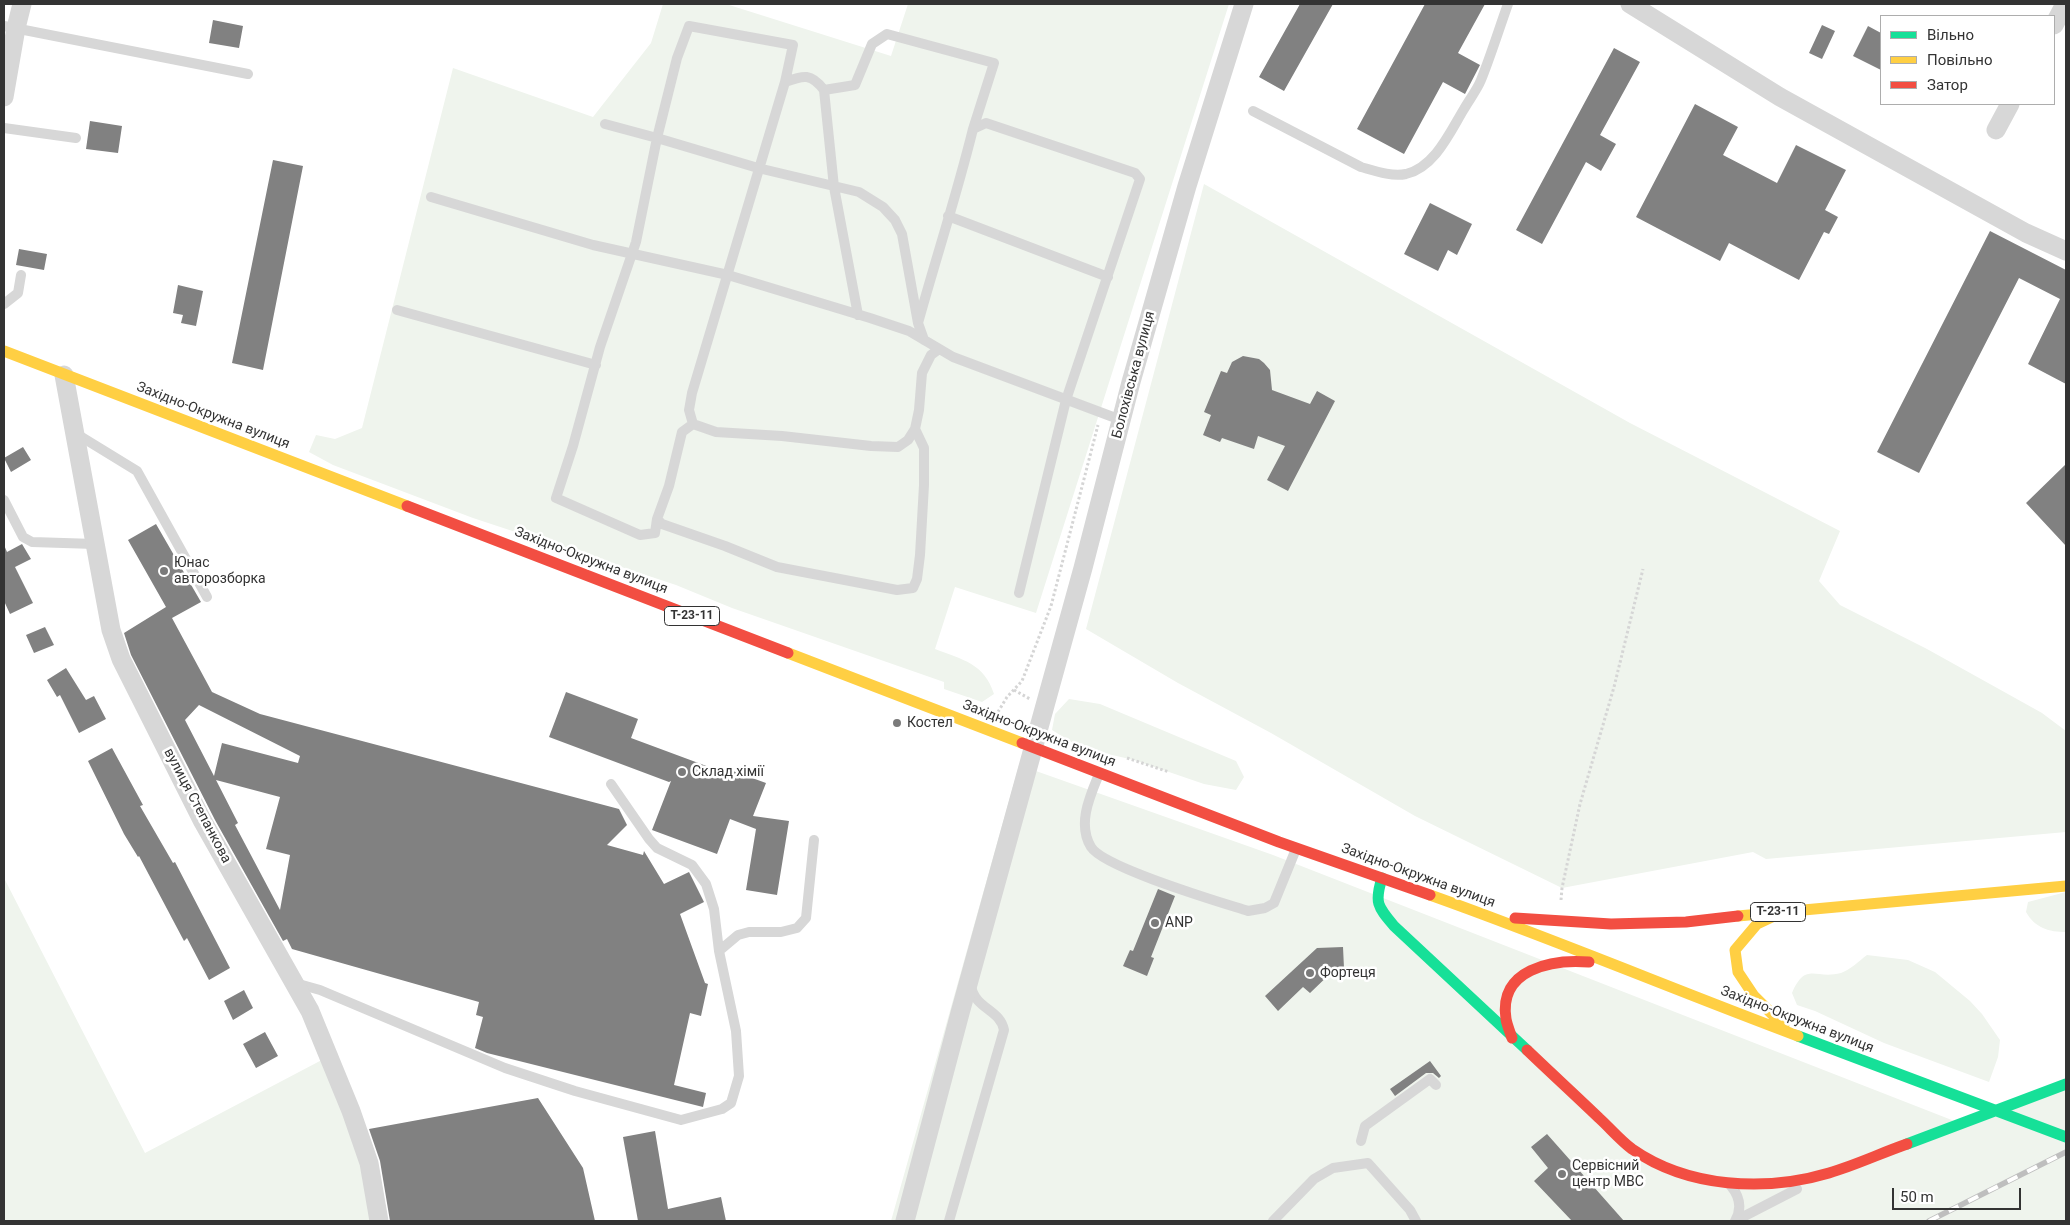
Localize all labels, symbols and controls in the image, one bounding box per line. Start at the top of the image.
legend [1880,15,2055,105]
text: Вільно [1927,26,1974,44]
text: Повільно [1927,51,1993,69]
text: Затор [1927,76,1968,94]
street label: Болохівська вулиця [1109,310,1159,440]
street label: Західно-Окружна вулиця [134,379,292,453]
street label: Західно-Окружна вулиця [512,524,670,598]
place label: Юнас авторозборка [174,555,266,588]
marker: Юнас авторозборка [158,565,170,577]
road number: Т-23-11 [664,606,720,626]
street label: Західно-Окружна вулиця [960,697,1118,771]
place label: Костел [907,715,953,731]
marker: Костел [891,717,903,729]
street label: вулиця Степанкова [160,746,234,866]
place label: Склад хімії [692,764,764,780]
marker: Склад хімії [676,766,688,778]
street label: Західно-Окружна вулиця [1339,840,1497,912]
road number: Т-23-11 [1750,902,1806,922]
place label: ANP [1165,915,1193,931]
marker: ANP [1149,917,1161,929]
place label: Фортеця [1320,965,1376,981]
marker: Фортеця [1304,967,1316,979]
street label: Західно-Окружна вулиця [1718,983,1876,1057]
place label: Сервісний центр МВС [1572,1158,1644,1190]
marker: Сервісний центр МВС [1556,1168,1568,1180]
scale bar [1895,1178,2024,1210]
text: 50 m [1900,1188,1934,1206]

